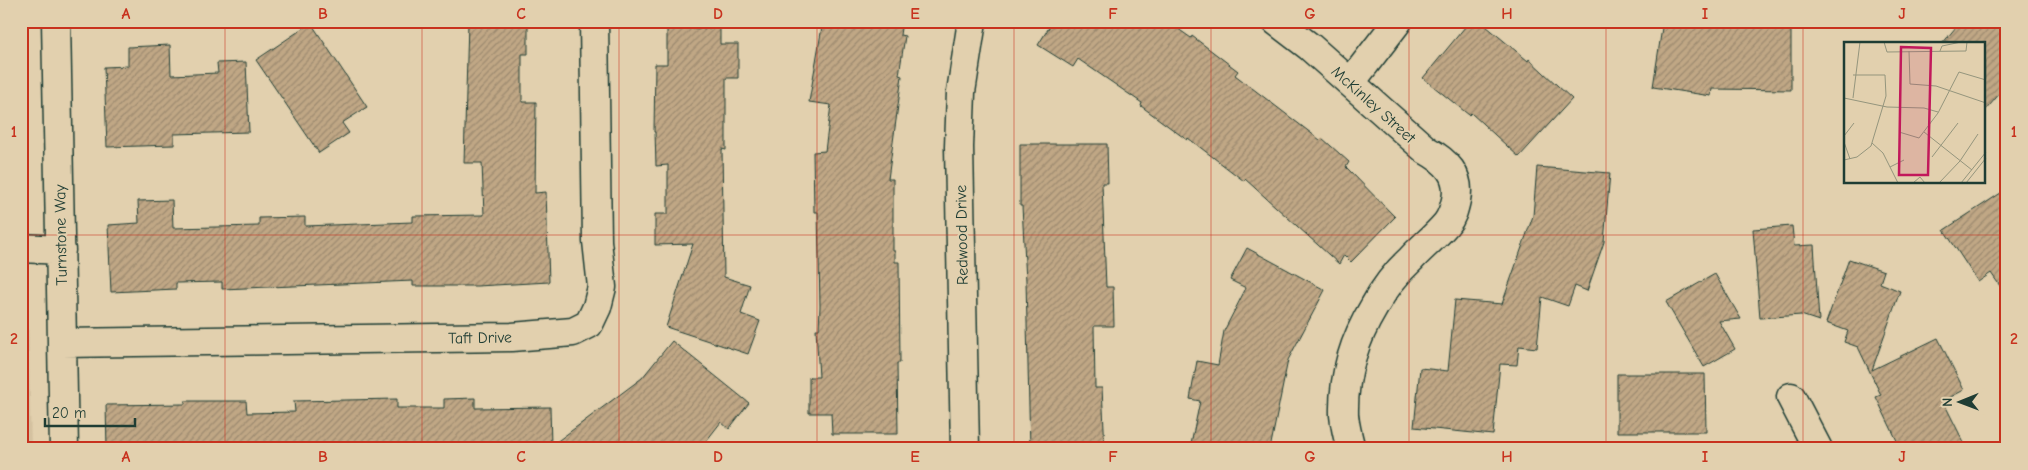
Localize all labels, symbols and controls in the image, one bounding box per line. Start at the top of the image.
text: A [122,5,131,23]
text: B [318,5,328,23]
text: C [516,5,526,23]
text: D [713,5,723,23]
text: E [910,5,920,23]
text: F [1108,5,1118,23]
text: G [1304,5,1316,23]
text: H [1501,5,1513,23]
text: I [1702,5,1708,23]
text: J [1898,5,1906,23]
inset map [1844,42,1986,184]
street label: McKinley Street [1328,62,1419,147]
text: 1 [11,123,17,141]
text: 1 [2011,123,2017,141]
street label: Turnstone Way [51,183,71,286]
street label: Redwood Drive [952,185,972,285]
street label: Taft Drive [448,328,512,348]
text: 2 [10,330,18,348]
text: 2 [2010,330,2018,348]
north arrow [1936,378,1986,428]
scale bar [45,395,135,427]
text: N [1939,398,1956,407]
text: 20 m [52,404,86,422]
text: A [122,448,131,466]
text: B [318,448,328,466]
text: C [516,448,526,466]
text: D [713,448,723,466]
text: E [910,448,920,466]
text: F [1108,448,1118,466]
text: G [1304,448,1316,466]
text: H [1501,448,1513,466]
text: I [1702,448,1708,466]
text: J [1898,448,1906,466]

